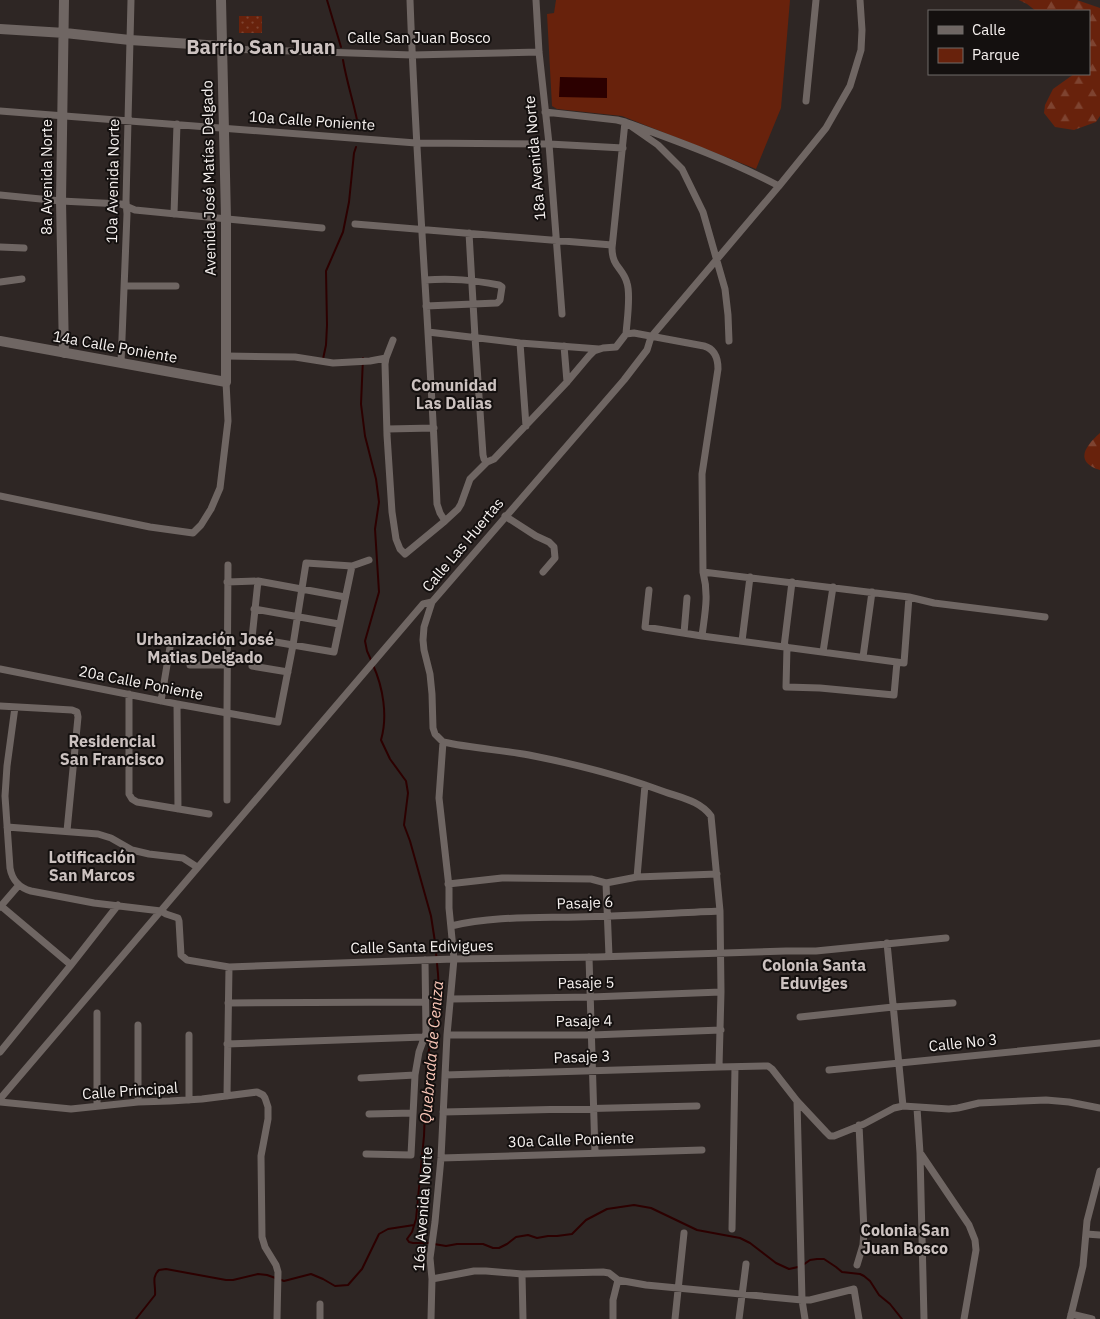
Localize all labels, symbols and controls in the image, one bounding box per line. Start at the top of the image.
legend [928,10,1090,75]
text: Calle [972,20,1006,39]
street label: Calle San Juan Bosco [347,28,491,47]
district label: Barrio San Juan [186,33,336,60]
text: Parque [972,45,1020,64]
street label: Avenida José Matías Delgado [197,80,220,276]
street label: 18a Avenida Norte [520,95,549,221]
street label: 10a Calle Poniente [248,107,376,134]
street label: 10a Avenida Norte [102,118,123,244]
street label: 8a Avenida Norte [37,119,56,235]
street label: 14a Calle Poniente [51,326,179,367]
district label: Comunidad Las Dalias [411,375,497,413]
street label: Calle Las Huertas [418,494,508,596]
district label: Urbanización José Matias Delgado [136,629,274,667]
street label: 20a Calle Poniente [77,661,205,704]
district label: Residencial San Francisco [60,731,164,769]
district label: Lotificación San Marcos [48,847,136,885]
street label: Pasaje 6 [556,892,614,913]
street label: Calle Santa Edivigues [350,936,494,957]
district label: Colonia Santa Eduviges [762,955,866,993]
street label: Pasaje 5 [557,973,615,992]
water label: Quebrada de Ceniza [415,980,447,1124]
street label: Pasaje 4 [555,1011,613,1030]
street label: Calle No 3 [928,1029,998,1056]
street label: Pasaje 3 [553,1046,611,1067]
street label: Calle Principal [81,1078,179,1103]
street label: 30a Calle Poniente [507,1128,634,1151]
street label: 16a Avenida Norte [409,1146,436,1272]
district label: Colonia San Juan Bosco [861,1220,949,1258]

